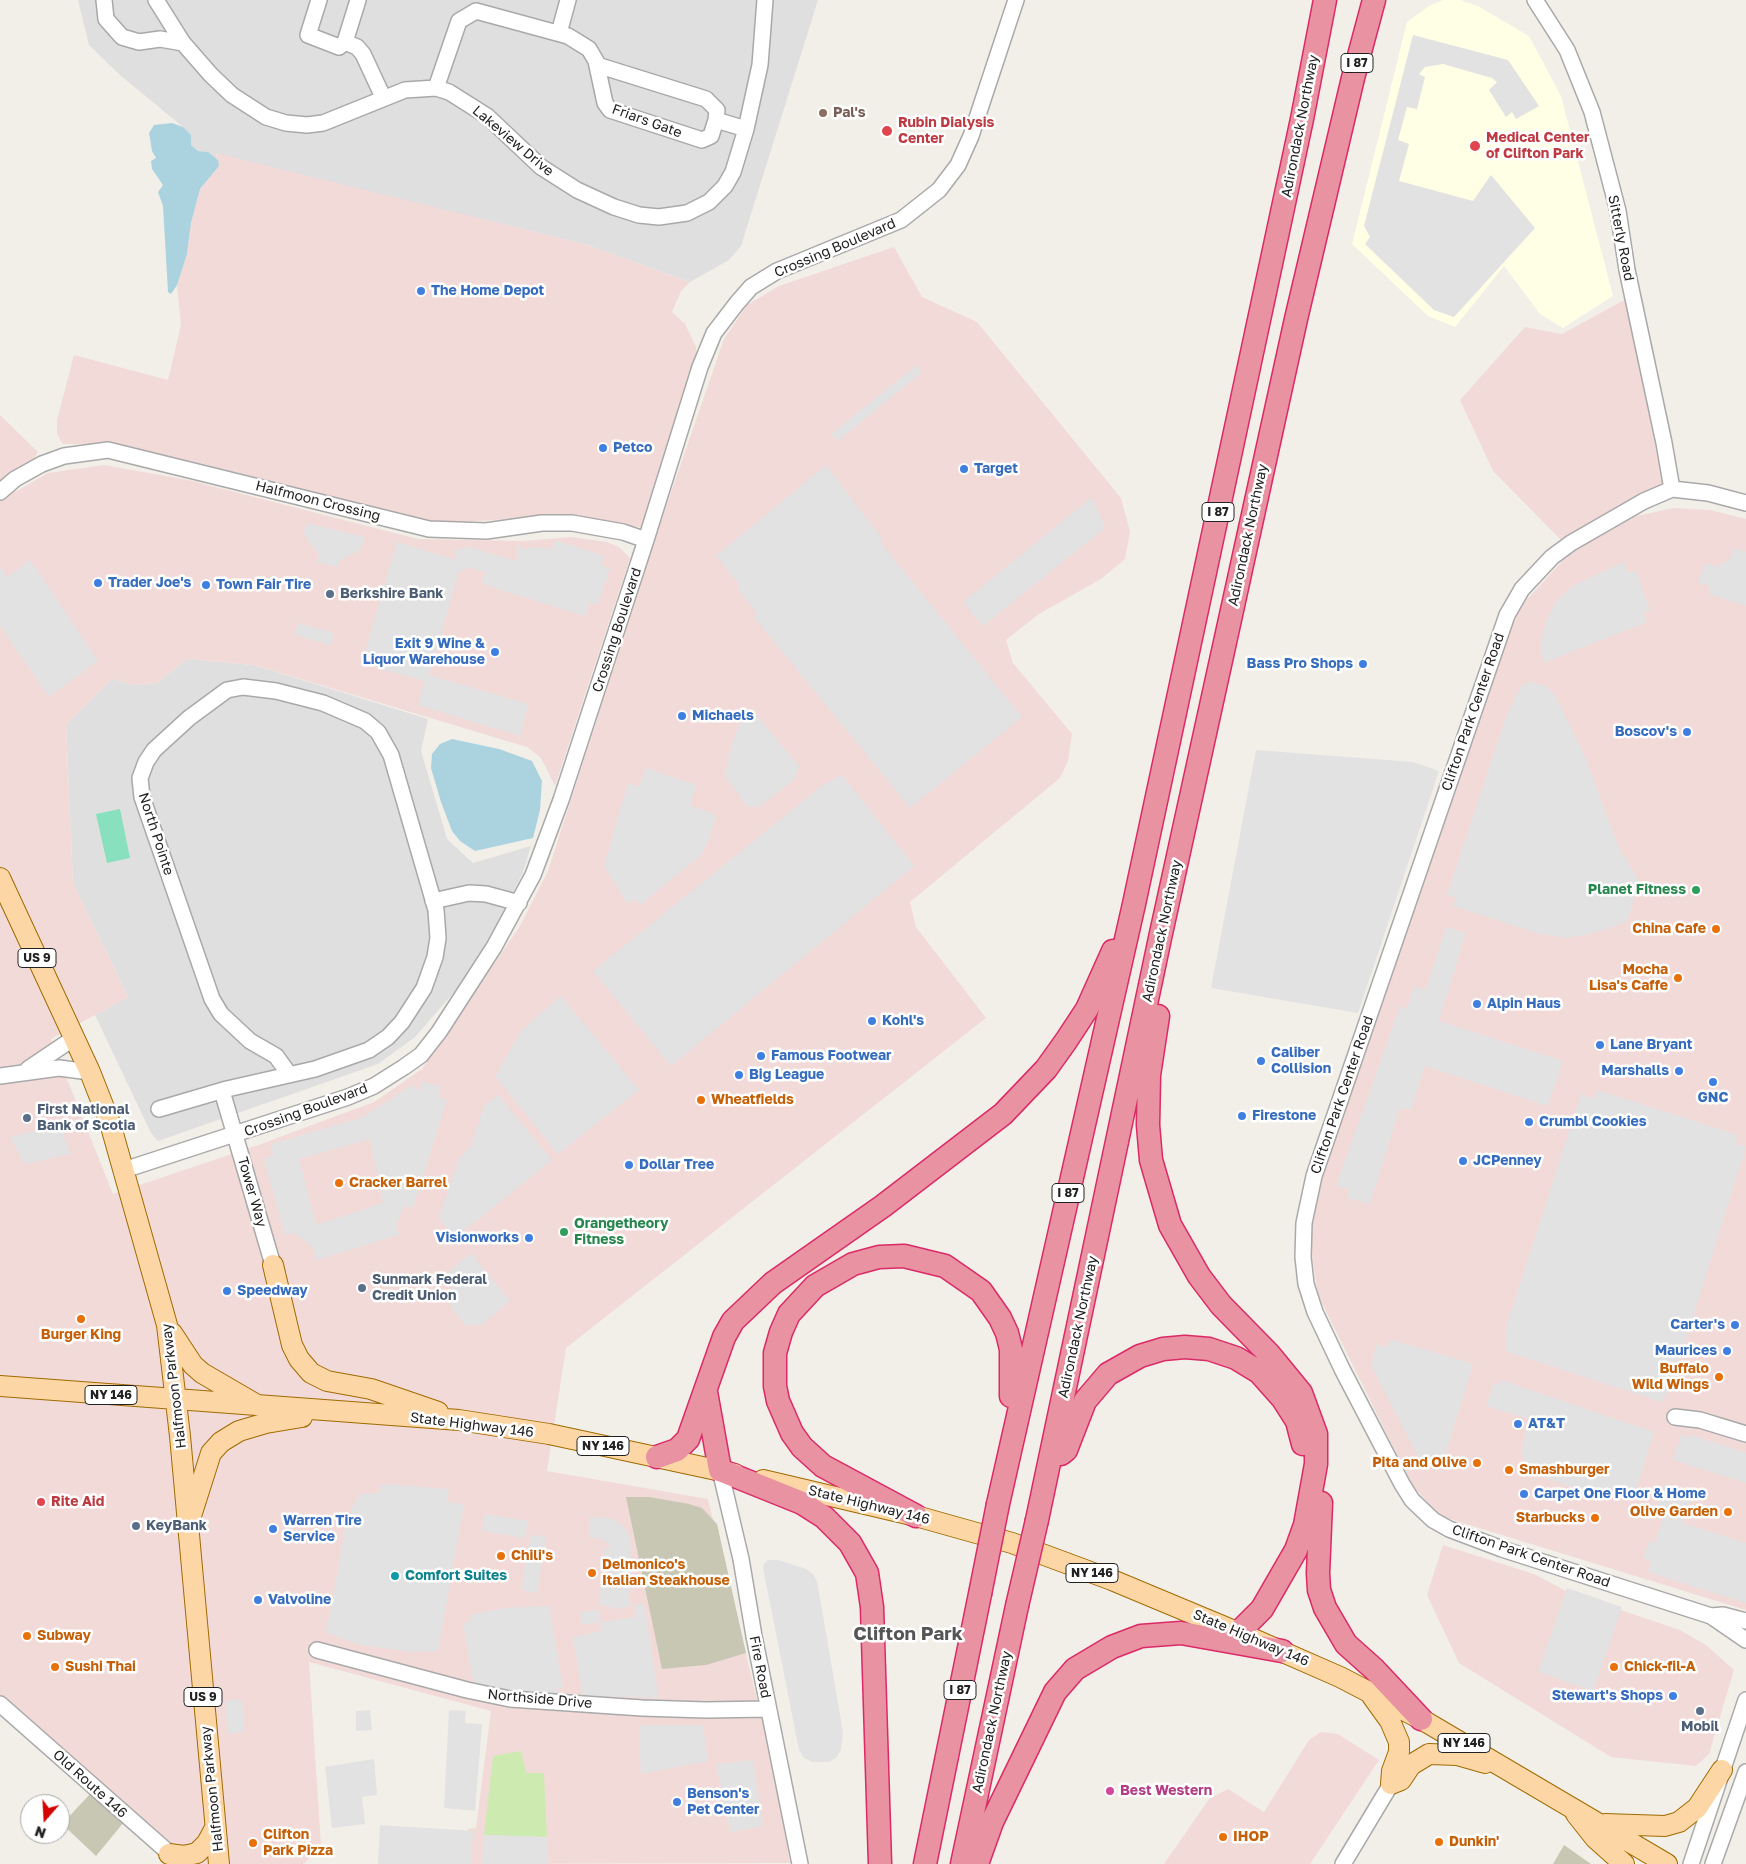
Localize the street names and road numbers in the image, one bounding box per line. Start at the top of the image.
street label: Adirondack Northway [1278,53,1322,199]
road number: I 87 [1341,54,1373,72]
street label: Friars Gate [610,101,684,141]
street label: Lakeview Drive [469,102,557,180]
street label: Sitterly Road [1604,194,1638,282]
street label: Crossing Boulevard [772,215,898,281]
street label: Adirondack Northway [1225,462,1271,608]
street label: Halfmoon Crossing [254,477,382,525]
road number: I 87 [1202,502,1234,522]
street label: Crossing Boulevard [589,565,645,695]
street label: Clifton Park Center Road [1438,631,1508,793]
street label: North Pointe [135,791,177,877]
street label: Adirondack Northway [1139,858,1185,1004]
road number: US 9 [18,948,56,968]
street label: Clifton Park Center Road [1307,1014,1377,1176]
street label: Crossing Boulevard [242,1080,370,1140]
street label: Tower Way [234,1155,270,1229]
road number: I 87 [1052,1184,1084,1202]
street label: Adirondack Northway [1055,1254,1101,1400]
street label: Halfmoon Parkway [158,1322,190,1450]
road number: NY 146 [85,1386,137,1404]
street label: State Highway 146 [409,1409,535,1441]
road number: NY 146 [577,1436,629,1455]
street label: State Highway 146 [807,1482,931,1528]
street label: Clifton Park Center Road [1450,1521,1612,1591]
road number: NY 146 [1066,1564,1118,1582]
street label: State Highway 146 [1190,1606,1312,1670]
street label: Fire Road [746,1634,774,1700]
street label: Adirondack Northway [969,1649,1015,1795]
road number: I 87 [944,1680,976,1700]
street label: Northside Drive [487,1686,593,1712]
road number: US 9 [184,1688,222,1706]
street label: Halfmoon Parkway [197,1725,227,1853]
road number: NY 146 [1438,1734,1490,1752]
street label: Old Route 146 [49,1746,131,1822]

